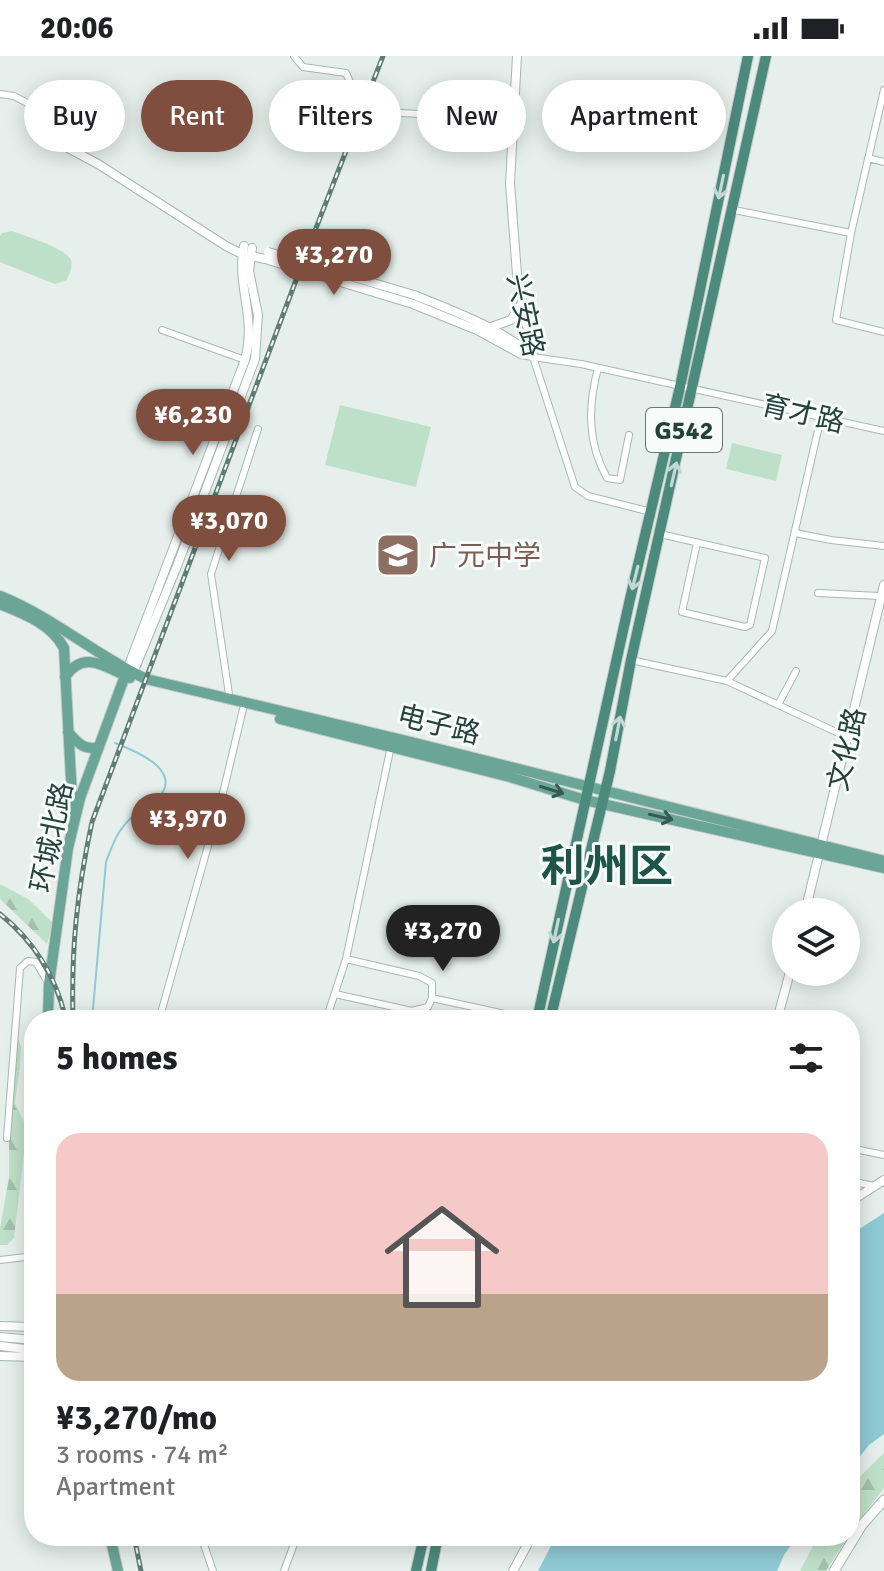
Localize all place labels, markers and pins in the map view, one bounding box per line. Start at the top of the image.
pin: ¥3,270 [269,229,399,297]
pin: ¥6,230 [128,389,258,457]
pin: ¥3,070 [164,495,294,563]
school or university icon: 广元中学 [374,531,422,579]
place label: 广元中学 [429,539,541,573]
pin: ¥3,970 [123,793,253,861]
pin: ¥3,270 [378,905,508,973]

